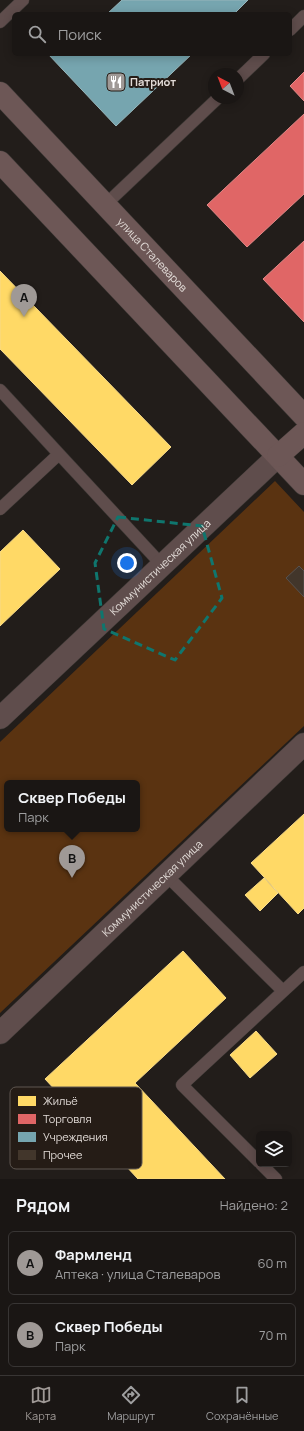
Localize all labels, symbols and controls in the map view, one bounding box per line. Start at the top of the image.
search box [12,12,292,56]
icon: search [26,23,48,45]
text: Поиск [58,24,102,45]
north arrow [208,68,244,104]
restaurant icon: Патриот [105,71,127,93]
place label: Патриот [130,74,176,89]
street label: улица Сталеваров [114,214,191,295]
pin: A [11,284,37,317]
street label: Коммунистическая улица [106,515,214,618]
your location [117,553,137,573]
popup [4,780,140,832]
text: Сквер Победы [18,787,126,808]
text: Парк [18,808,49,826]
street label: Коммунистическая улица [98,836,205,939]
pin: B [59,845,85,878]
legend [10,1087,142,1169]
text: Жильё [43,1093,78,1108]
text: Торговля [43,1111,92,1126]
text: Учреждения [43,1129,108,1144]
map controls [256,1131,292,1167]
button: layers [256,1131,292,1167]
text: Прочее [43,1147,83,1162]
text: Рядом [16,1194,70,1217]
text: Найдено: 2 [220,1196,288,1214]
text: Фармленд [55,1244,132,1265]
text: A [26,1254,34,1272]
text: 60 m [257,1254,287,1272]
text: Аптека · улица Сталеваров [55,1265,220,1283]
text: Сквер Победы [55,1316,163,1337]
text: B [26,1326,34,1344]
text: 70 m [259,1326,287,1344]
text: Парк [55,1337,85,1355]
tab: Карта [26,1384,56,1423]
tab: Маршрут [107,1384,155,1423]
tab: Сохранённые [206,1384,278,1423]

